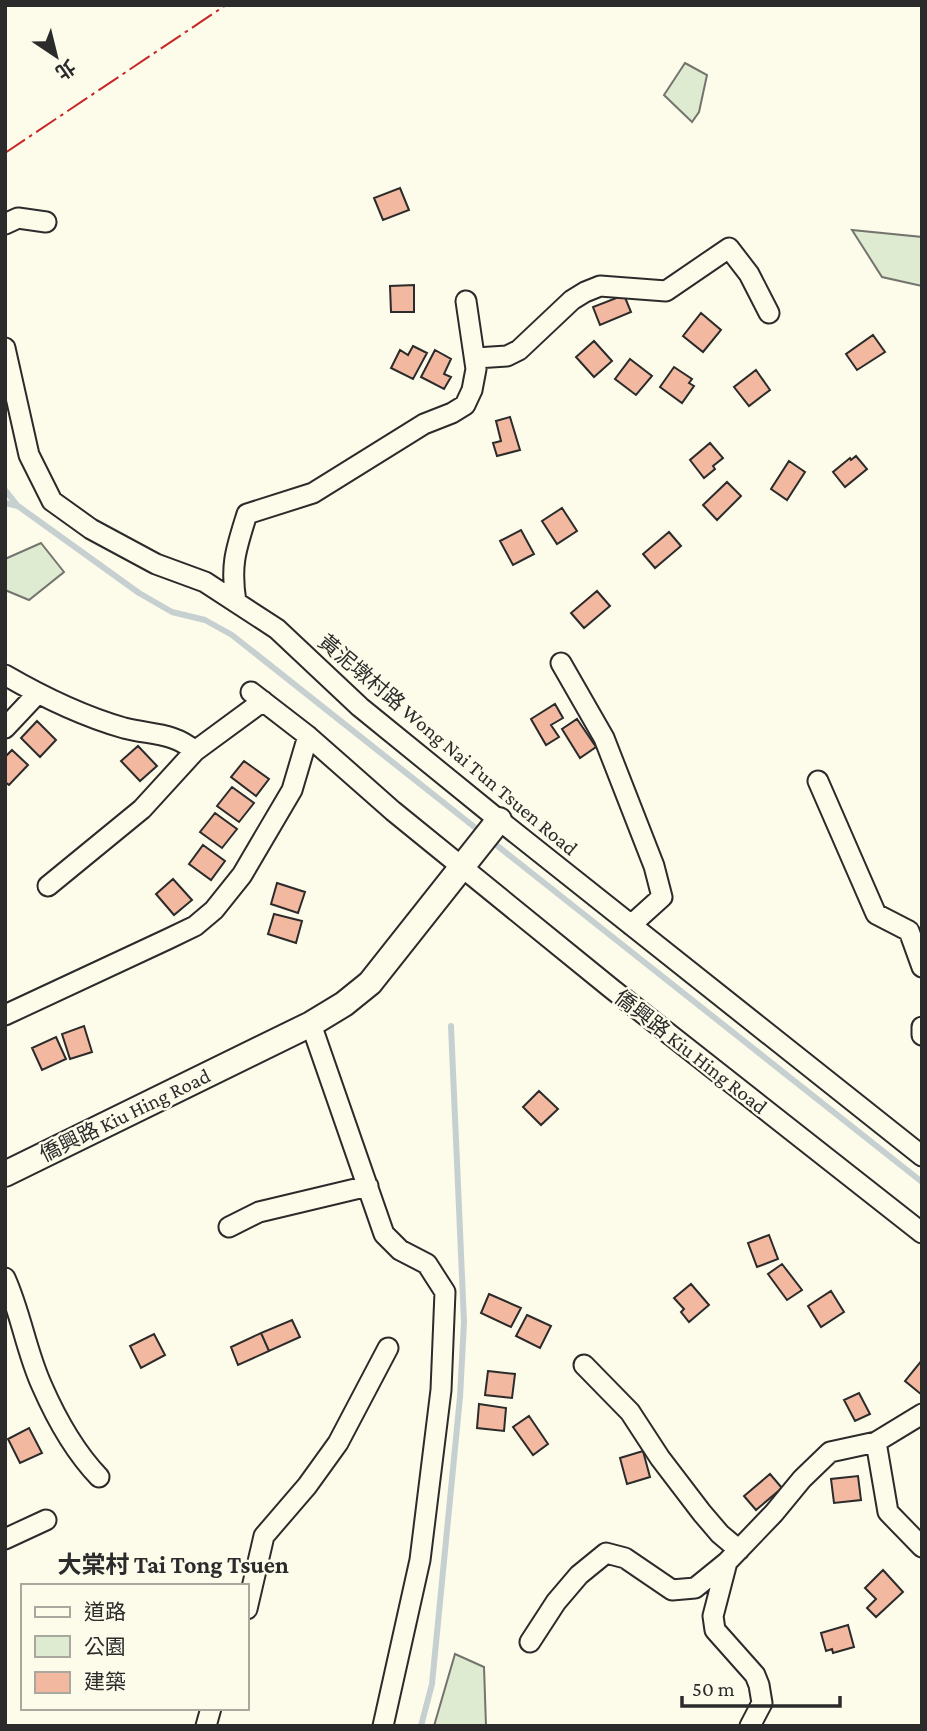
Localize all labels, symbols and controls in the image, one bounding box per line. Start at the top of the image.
north arrow [21,21,91,91]
text: 北 [52,55,79,84]
street label: 黃泥墩村路 Wong Nai Tun Tsuen Road [314,630,582,860]
street label: 僑興路 Kiu Hing Road [610,985,772,1119]
street label: 僑興路 Kiu Hing Road [36,1063,214,1167]
district label: 大棠村 Tai Tong Tsuen [57,1551,289,1578]
legend [21,1584,248,1710]
text: 道路 [84,1600,126,1624]
text: 公園 [84,1635,126,1659]
scale bar [682,1664,839,1708]
text: 建築 [84,1670,126,1694]
text: 50 m [692,1677,735,1701]

